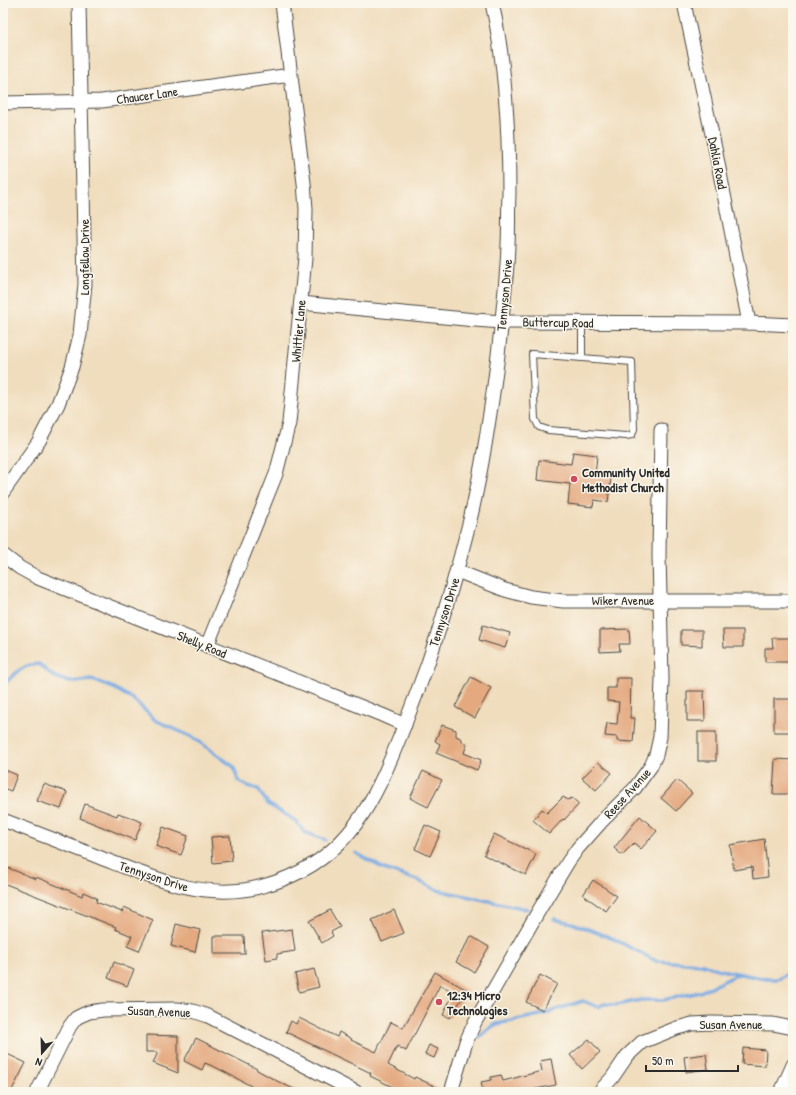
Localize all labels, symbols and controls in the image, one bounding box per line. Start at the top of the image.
street label: Chaucer Lane [115,82,179,108]
street label: Dahlia Road [704,136,732,190]
street label: Longfellow Drive [75,219,93,295]
street label: Tennyson Drive [492,258,516,332]
street label: Whittier Lane [286,299,310,363]
street label: Buttercup Road [522,312,594,332]
place label: Community United Methodist Church [582,463,671,496]
marker: Community United Methodist Church [569,474,579,484]
street label: Tennyson Drive [424,575,464,649]
street label: Wiker Avenue [592,591,654,609]
street label: Shelly Road [175,626,229,662]
street label: Reese Avenue [599,764,655,822]
street label: Tennyson Drive [117,856,191,896]
place label: 12:34 Micro Technologies [446,986,507,1020]
marker: 12:34 Micro Technologies [434,997,444,1007]
street label: Susan Avenue [127,1001,191,1021]
street label: Susan Avenue [699,1015,763,1033]
north arrow [22,1033,62,1073]
scale bar [646,1047,738,1073]
text: 50 m [652,1052,673,1069]
text: N [33,1055,44,1070]

